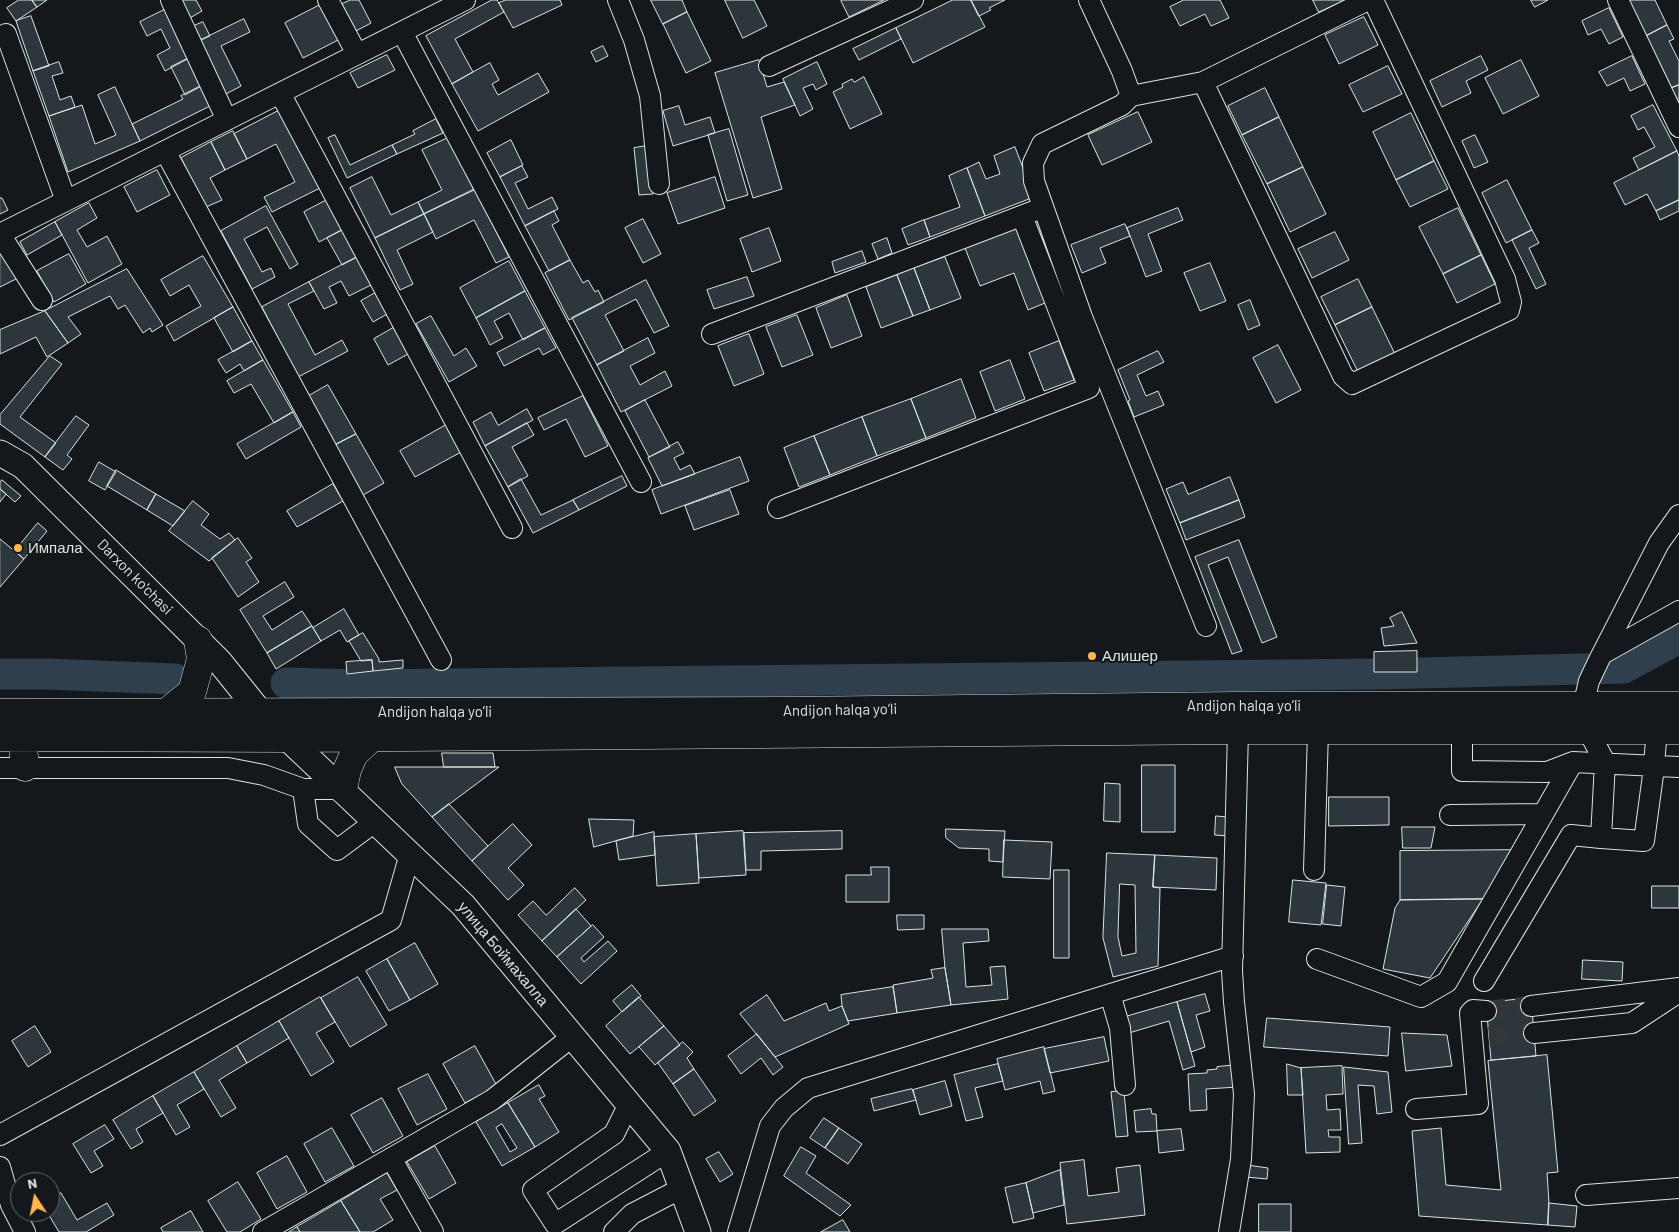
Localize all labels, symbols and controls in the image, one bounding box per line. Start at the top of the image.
street label: Darxon ko'chasi [93,535,177,619]
place label: Импала [28,539,83,557]
marker: Импала [12,542,24,554]
place label: Алишер [1102,647,1158,665]
marker: Алишер [1086,650,1098,662]
street label: Andijon halqa yo‘li [1187,697,1301,715]
street label: Andijon halqa yo‘li [783,700,897,720]
street label: Andijon halqa yo‘li [378,703,492,721]
street label: улица Боймахалла [454,898,552,1010]
north arrow [10,1172,60,1222]
text: N [26,1174,38,1192]

